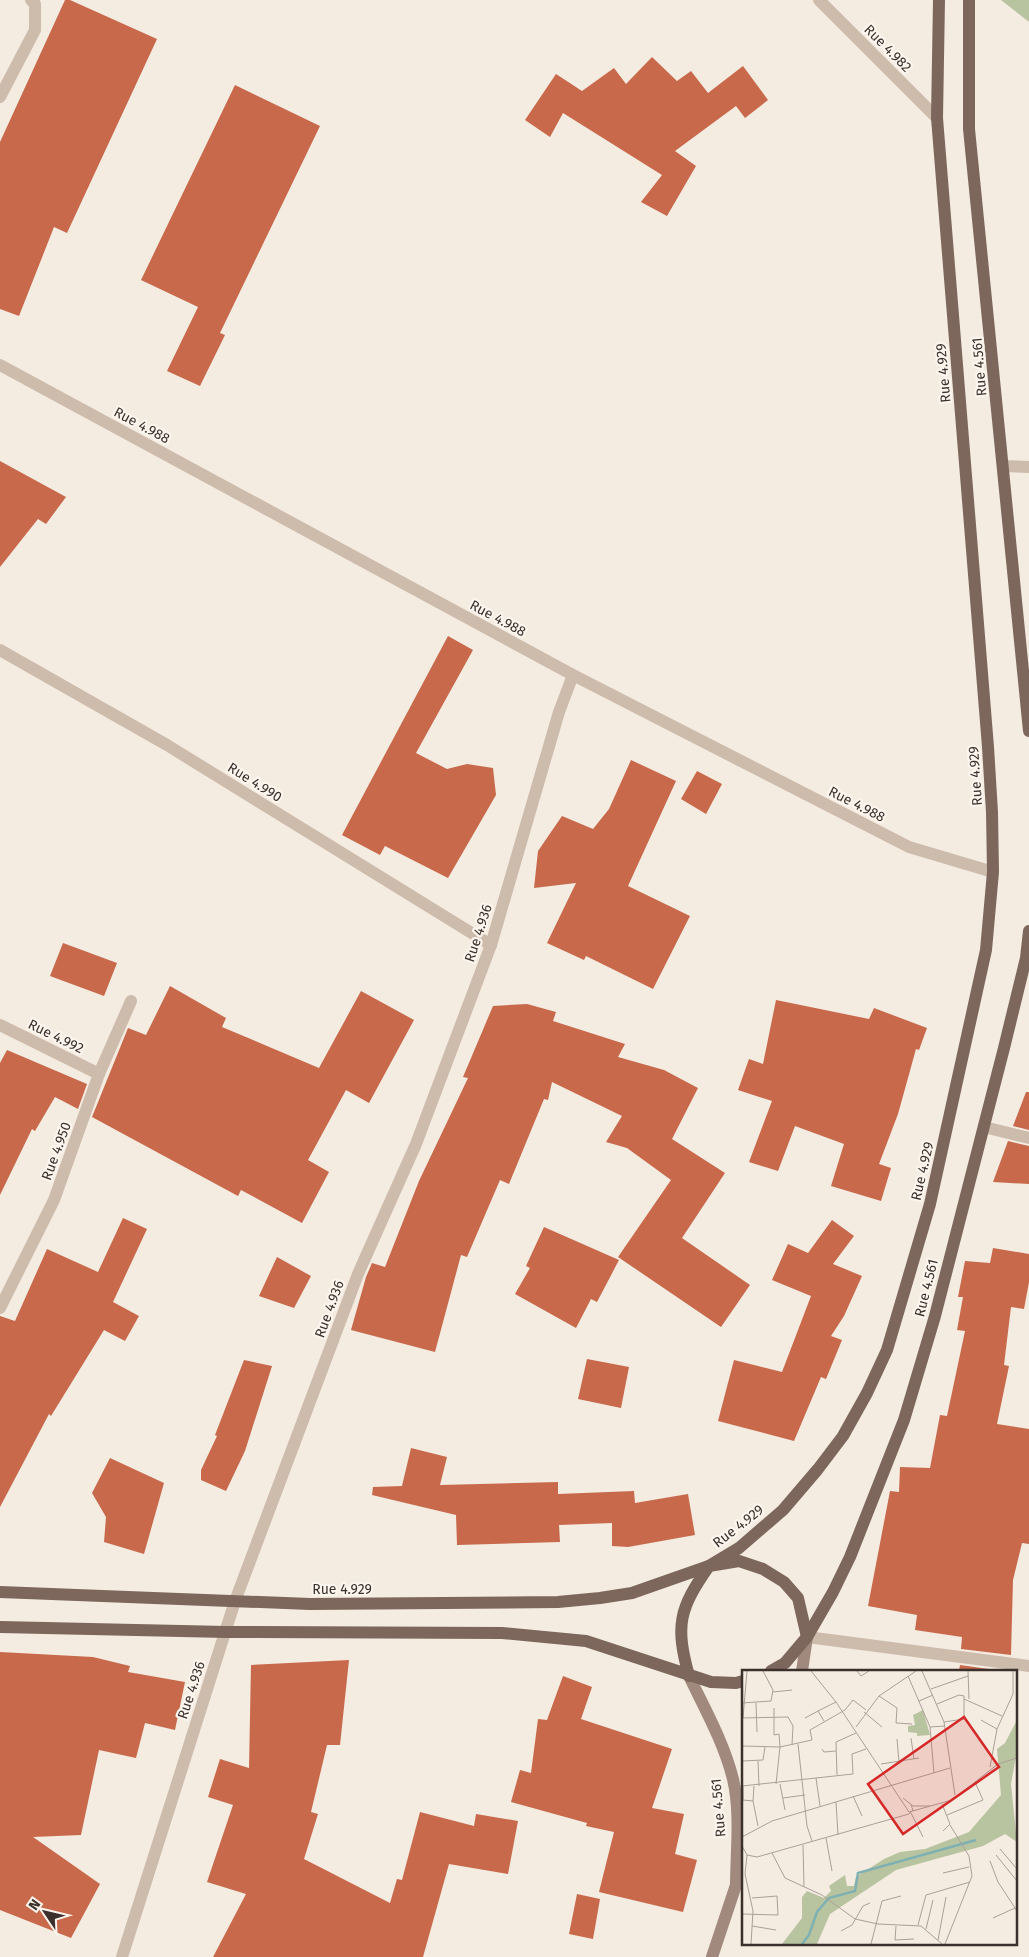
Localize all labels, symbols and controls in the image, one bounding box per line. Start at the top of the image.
street label: Rue 4.982 [860,21,915,76]
street label: Rue 4.561 [968,337,991,397]
street label: Rue 4.929 [932,343,955,403]
street label: Rue 4.988 [111,404,173,447]
street label: Rue 4.988 [467,597,529,640]
street label: Rue 4.929 [965,746,986,806]
street label: Rue 4.990 [224,759,285,806]
street label: Rue 4.988 [826,783,888,826]
street label: Rue 4.936 [461,902,496,964]
street label: Rue 4.992 [25,1016,86,1057]
street label: Rue 4.950 [38,1120,75,1183]
street label: Rue 4.929 [908,1140,937,1202]
street label: Rue 4.561 [911,1258,942,1319]
street label: Rue 4.936 [311,1278,348,1340]
street label: Rue 4.929 [710,1501,767,1551]
street label: Rue 4.929 [312,1581,372,1598]
street label: Rue 4.936 [174,1659,209,1721]
inset map [742,1670,1016,1944]
street label: Rue 4.561 [707,1778,730,1838]
north arrow [20,1887,70,1937]
text: N [25,1896,44,1914]

